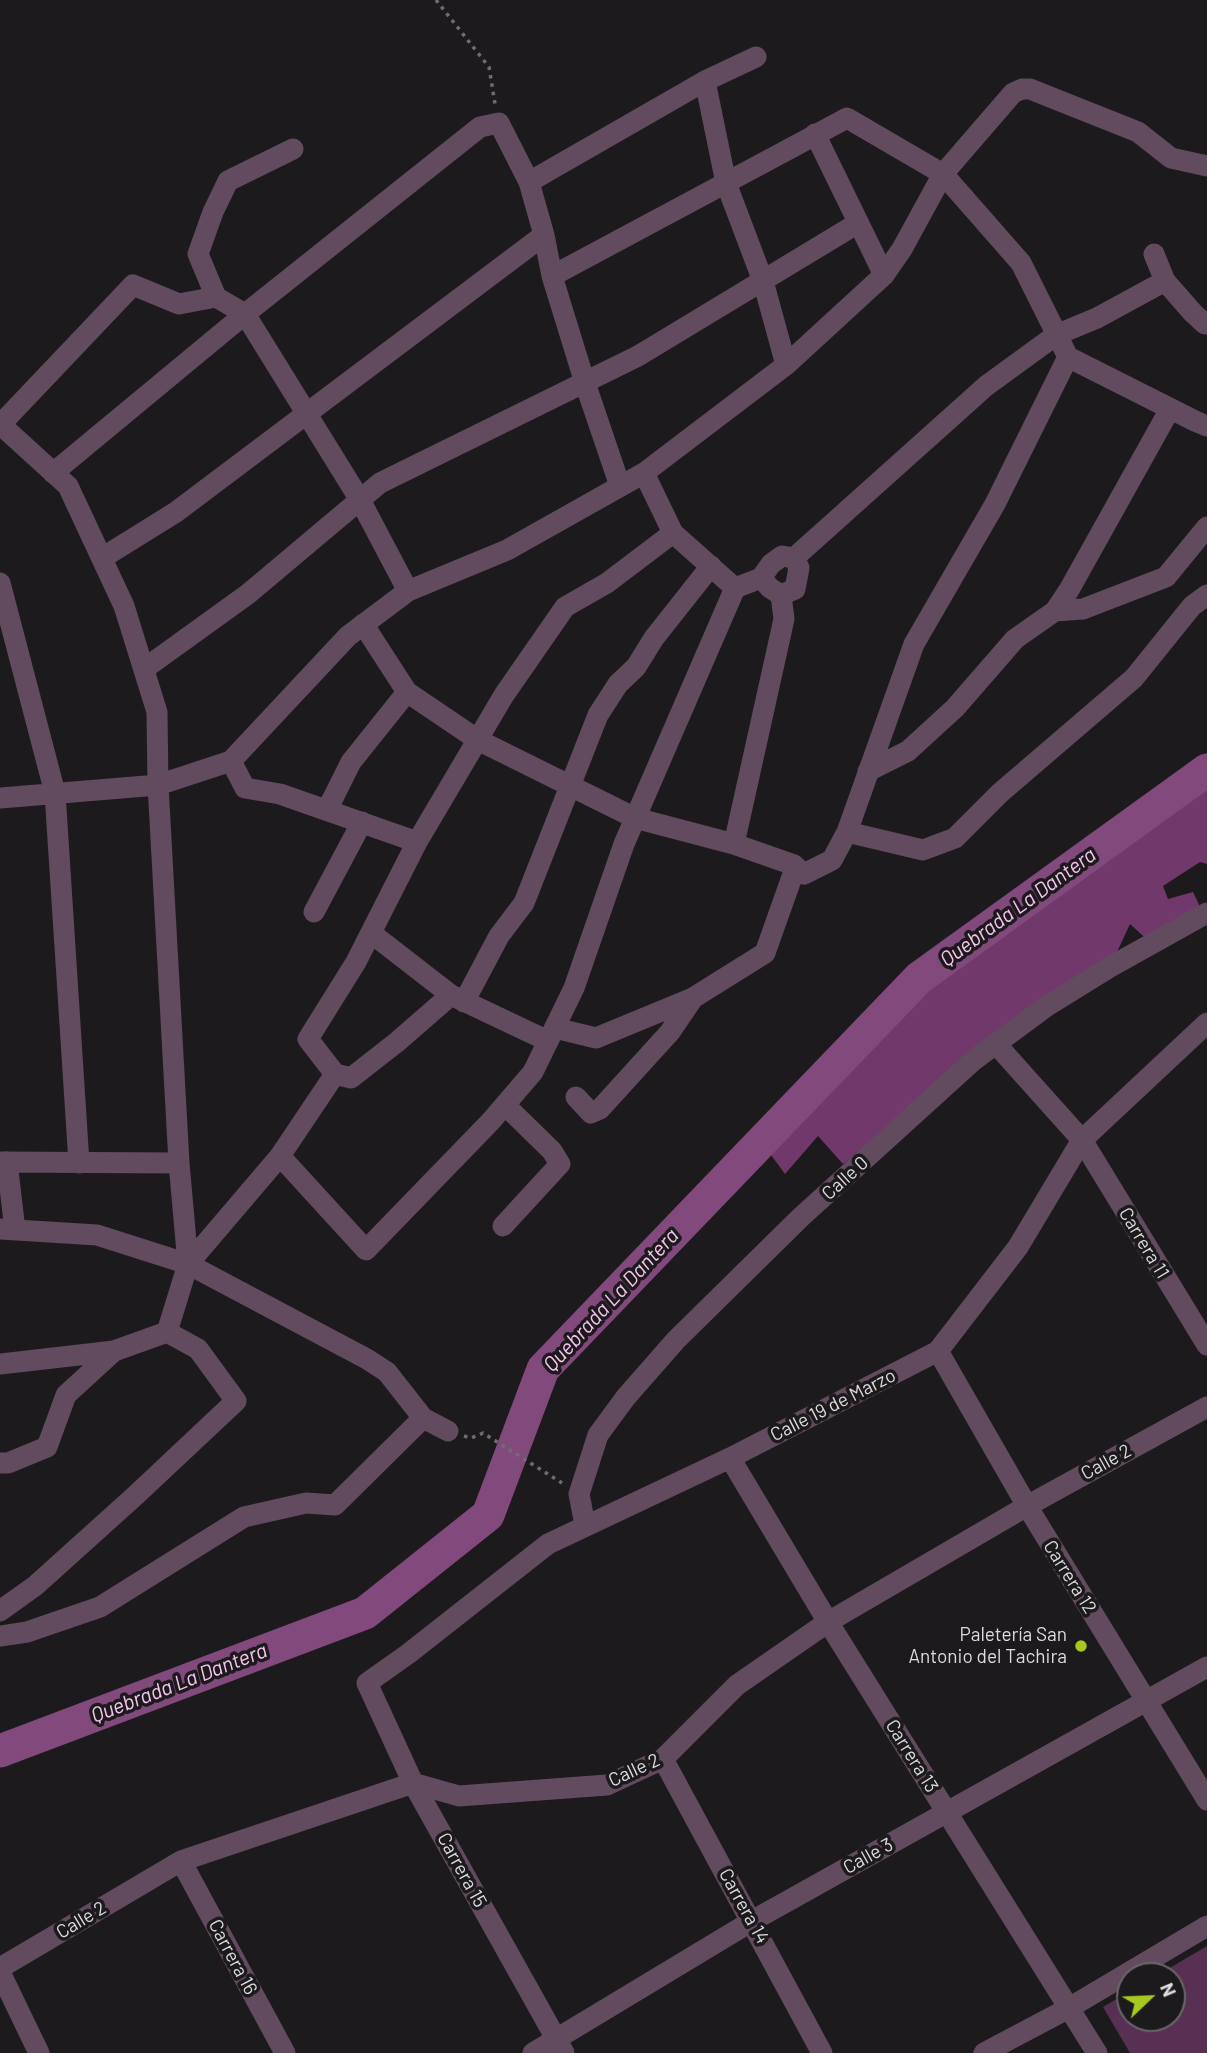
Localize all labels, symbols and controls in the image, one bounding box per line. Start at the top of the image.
water label: Quebrada La Dantera [935,842,1101,972]
street label: Calle 0 [817,1151,873,1205]
street label: Carrera 11 [1114,1203,1174,1283]
water label: Quebrada La Dantera [538,1223,684,1377]
street label: Calle 19 de Marzo [767,1364,899,1446]
street label: Calle 2 [1077,1439,1135,1485]
street label: Carrera 12 [1039,1536,1101,1618]
place label: Paletería San Antonio del Tachira [909,1624,1067,1668]
water label: Quebrada La Dantera [87,1638,271,1728]
marker: Paletería San Antonio del Tachira [1073,1638,1089,1654]
street label: Carrera 13 [881,1715,943,1797]
street label: Calle 2 [605,1748,663,1792]
street label: Carrera 15 [432,1829,492,1911]
street label: Calle 3 [839,1833,897,1879]
street label: Carrera 14 [714,1864,774,1948]
street label: Calle 2 [52,1896,110,1944]
street label: Carrera 16 [204,1916,262,1998]
north arrow [1116,1962,1186,2032]
text: N [1156,1979,1182,2000]

